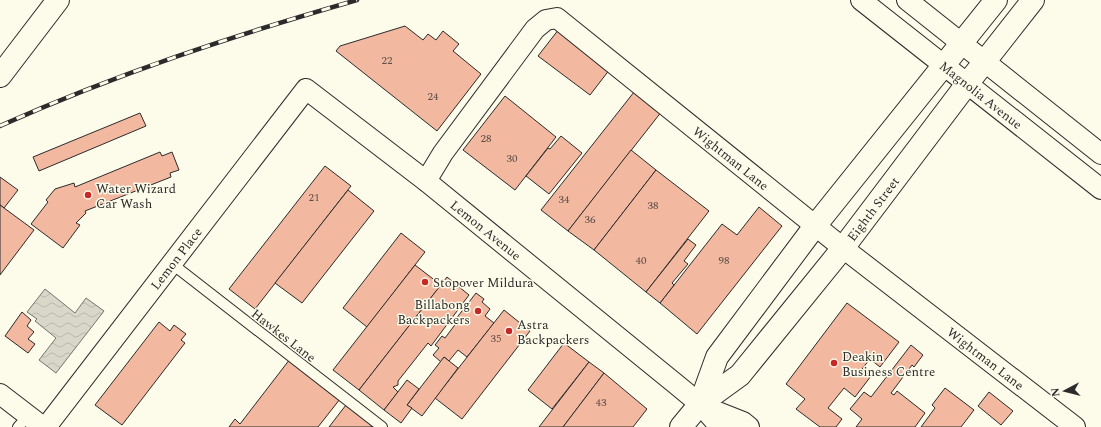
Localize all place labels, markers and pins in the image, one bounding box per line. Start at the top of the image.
place label: Water Wizard Car Wash [96,179,176,214]
marker: Water Wizard Car Wash [83,190,93,200]
place label: Stopover Mildura [433,273,534,293]
marker: Stopover Mildura [420,277,430,287]
place label: Billabong Backpackers [398,295,470,330]
marker: Billabong Backpackers [473,306,483,316]
place label: Astra Backpackers [517,315,589,350]
marker: Astra Backpackers [504,326,514,336]
place label: Deakin Business Centre [842,347,935,382]
marker: Deakin Business Centre [829,358,839,368]

